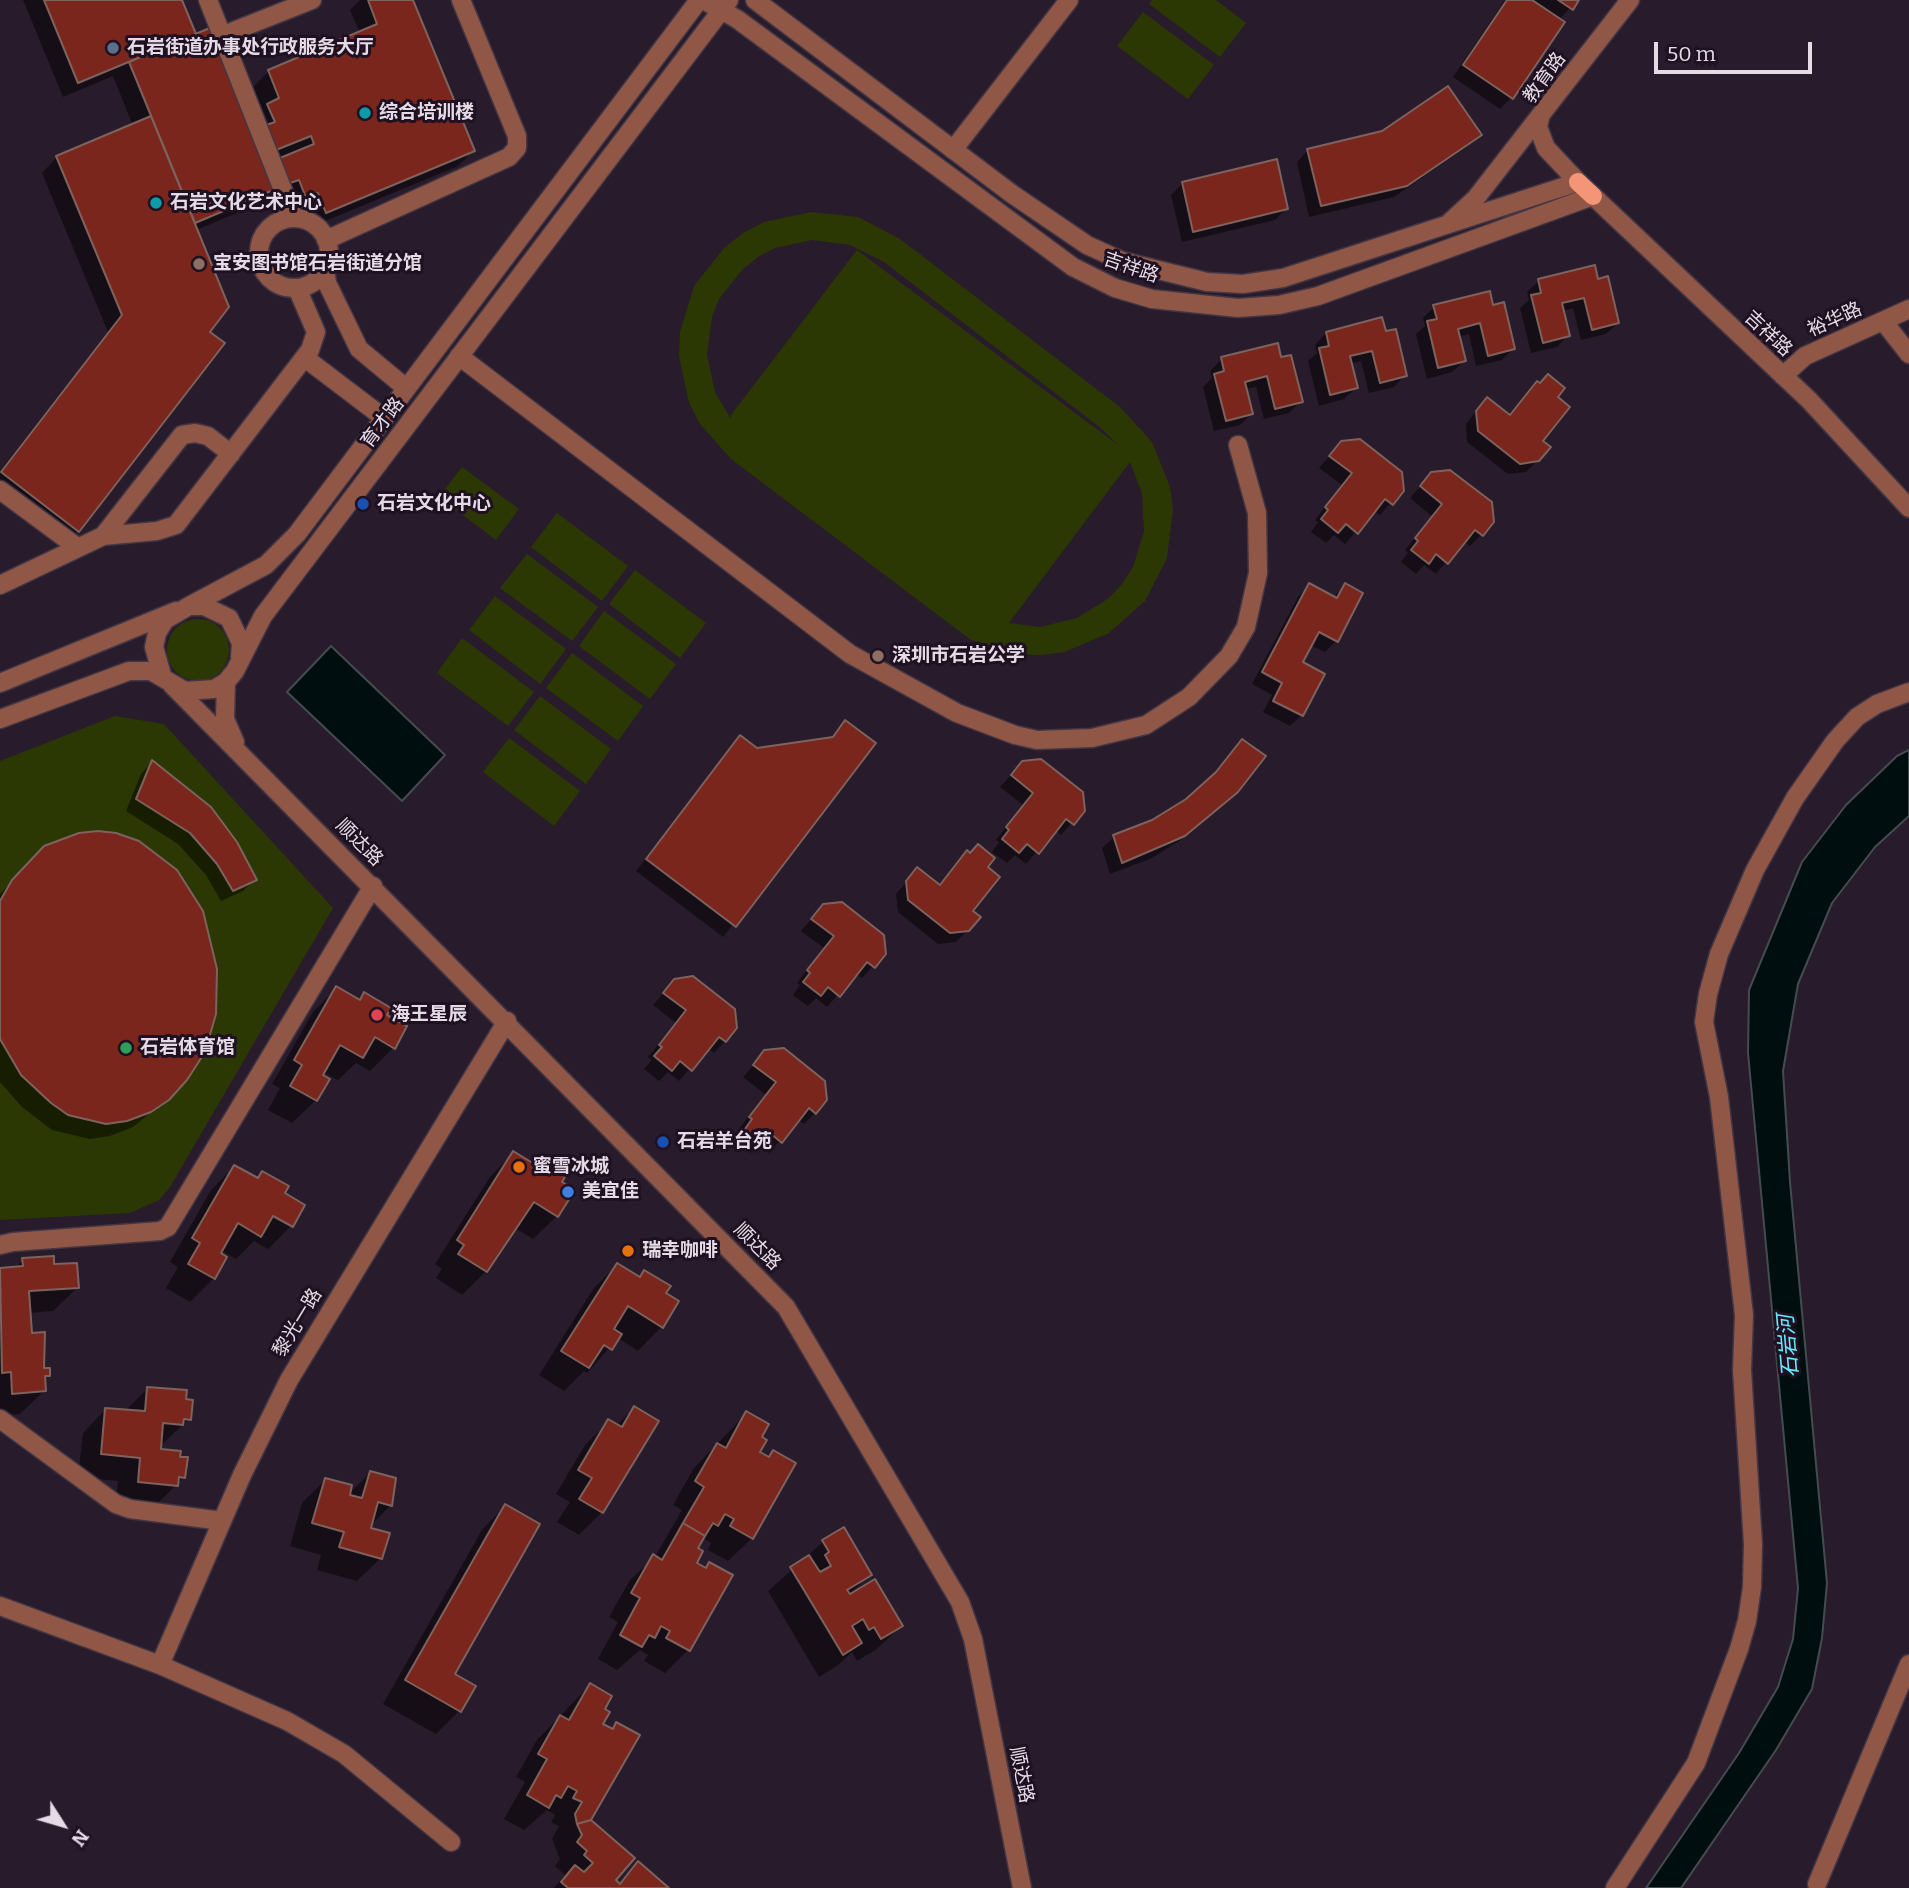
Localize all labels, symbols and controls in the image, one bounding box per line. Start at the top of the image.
scale bar [1657,28,1814,72]
place label: 石岩街道办事处行政服务大厅 [127,37,374,59]
marker: 石岩街道办事处行政服务大厅 [105,40,121,56]
text: 50 m [1667,41,1716,67]
street label: 教育路 [1519,48,1571,108]
place label: 综合培训楼 [379,102,474,124]
marker: 综合培训楼 [357,105,373,121]
place label: 石岩文化艺术中心 [170,192,322,214]
marker: 石岩文化艺术中心 [148,195,164,211]
street label: 吉祥路 [1100,248,1162,288]
place label: 宝安图书馆石岩街道分馆 [213,253,422,275]
marker: 宝安图书馆石岩街道分馆 [191,256,207,272]
street label: 裕华路 [1804,298,1866,342]
street label: 吉祥路 [1739,306,1797,362]
street label: 育才路 [357,393,409,453]
place label: 石岩文化中心 [377,493,491,515]
marker: 石岩文化中心 [355,496,371,512]
place label: 深圳市石岩公学 [892,645,1025,667]
marker: 深圳市石岩公学 [870,648,886,664]
street label: 顺达路 [331,815,387,871]
place label: 海王星辰 [391,1004,467,1026]
marker: 海王星辰 [369,1007,385,1023]
place label: 石岩体育馆 [140,1037,235,1059]
marker: 石岩体育馆 [118,1040,134,1056]
place label: 石岩羊台苑 [677,1131,772,1153]
marker: 石岩羊台苑 [655,1134,671,1150]
place label: 蜜雪冰城 [533,1156,609,1178]
marker: 蜜雪冰城 [511,1159,527,1175]
place label: 美宜佳 [582,1181,639,1203]
marker: 美宜佳 [560,1184,576,1200]
street label: 顺达路 [729,1219,785,1275]
place label: 瑞幸咖啡 [642,1240,718,1262]
marker: 瑞幸咖啡 [620,1243,636,1259]
street label: 黎光一路 [269,1285,327,1361]
water label: 石岩河 [1774,1314,1804,1378]
street label: 顺达路 [1004,1745,1038,1805]
north arrow [28,1790,98,1860]
text: N [67,1825,94,1851]

